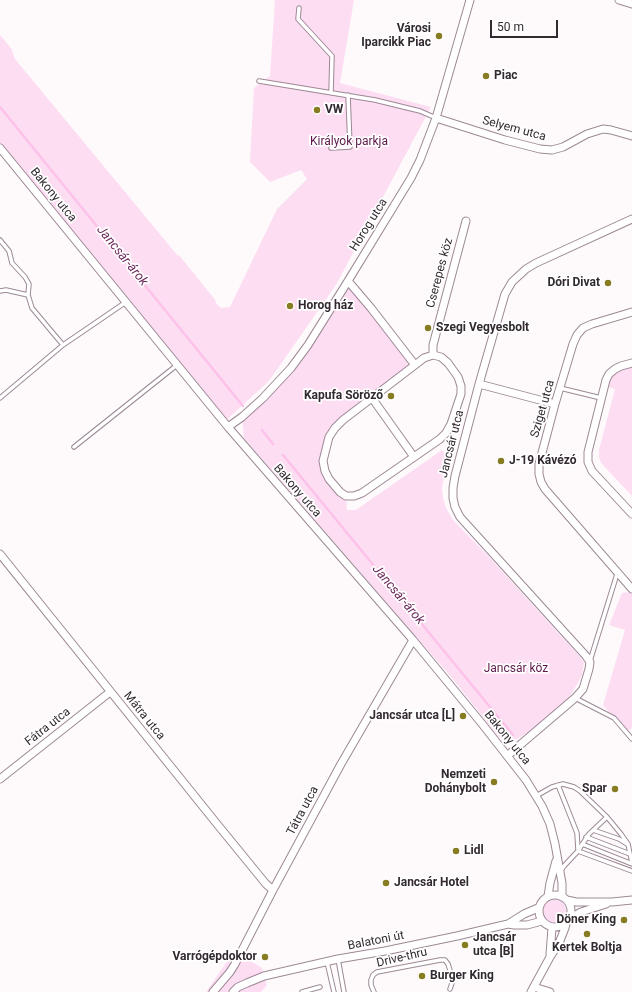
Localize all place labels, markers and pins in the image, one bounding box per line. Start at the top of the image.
place label: Városi Iparcikk Piac [361,22,431,50]
marker: Városi Iparcikk Piac [434,31,444,41]
place label: Piac [494,69,518,83]
marker: Piac [481,71,491,81]
place label: VW [325,103,343,117]
marker: VW [312,105,322,115]
place label: Dóri Divat [547,276,600,290]
marker: Dóri Divat [603,278,613,288]
place label: Horog ház [298,299,353,313]
marker: Horog ház [285,301,295,311]
place label: Szegi Vegyesbolt [436,321,529,335]
marker: Szegi Vegyesbolt [423,323,433,333]
place label: Kapufa Söröző [304,389,383,403]
marker: Kapufa Söröző [386,391,396,401]
place label: J-19 Kávézó [509,454,576,468]
marker: J-19 Kávézó [496,456,506,466]
place label: Jancsár utca [L] [369,709,455,723]
marker: Jancsár utca [L] [458,711,468,721]
place label: Nemzeti Dohánybolt [425,768,486,796]
marker: Nemzeti Dohánybolt [489,777,499,787]
place label: Spar [582,782,607,796]
marker: Spar [610,784,620,794]
place label: Lidl [464,844,484,858]
marker: Lidl [451,846,461,856]
place label: Jancsár Hotel [394,876,469,890]
marker: Jancsár Hotel [381,878,391,888]
place label: Döner King [556,913,616,927]
marker: Döner King [619,915,629,925]
marker: Kertek Boltja [582,929,592,939]
place label: Jancsár utca [B] [473,931,516,959]
marker: Jancsár utca [B] [460,940,470,950]
place label: Kertek Boltja [552,941,622,955]
place label: Varrógépdoktor [173,950,257,964]
marker: Varrógépdoktor [260,952,270,962]
place label: Burger King [430,969,494,983]
marker: Burger King [417,971,427,981]

